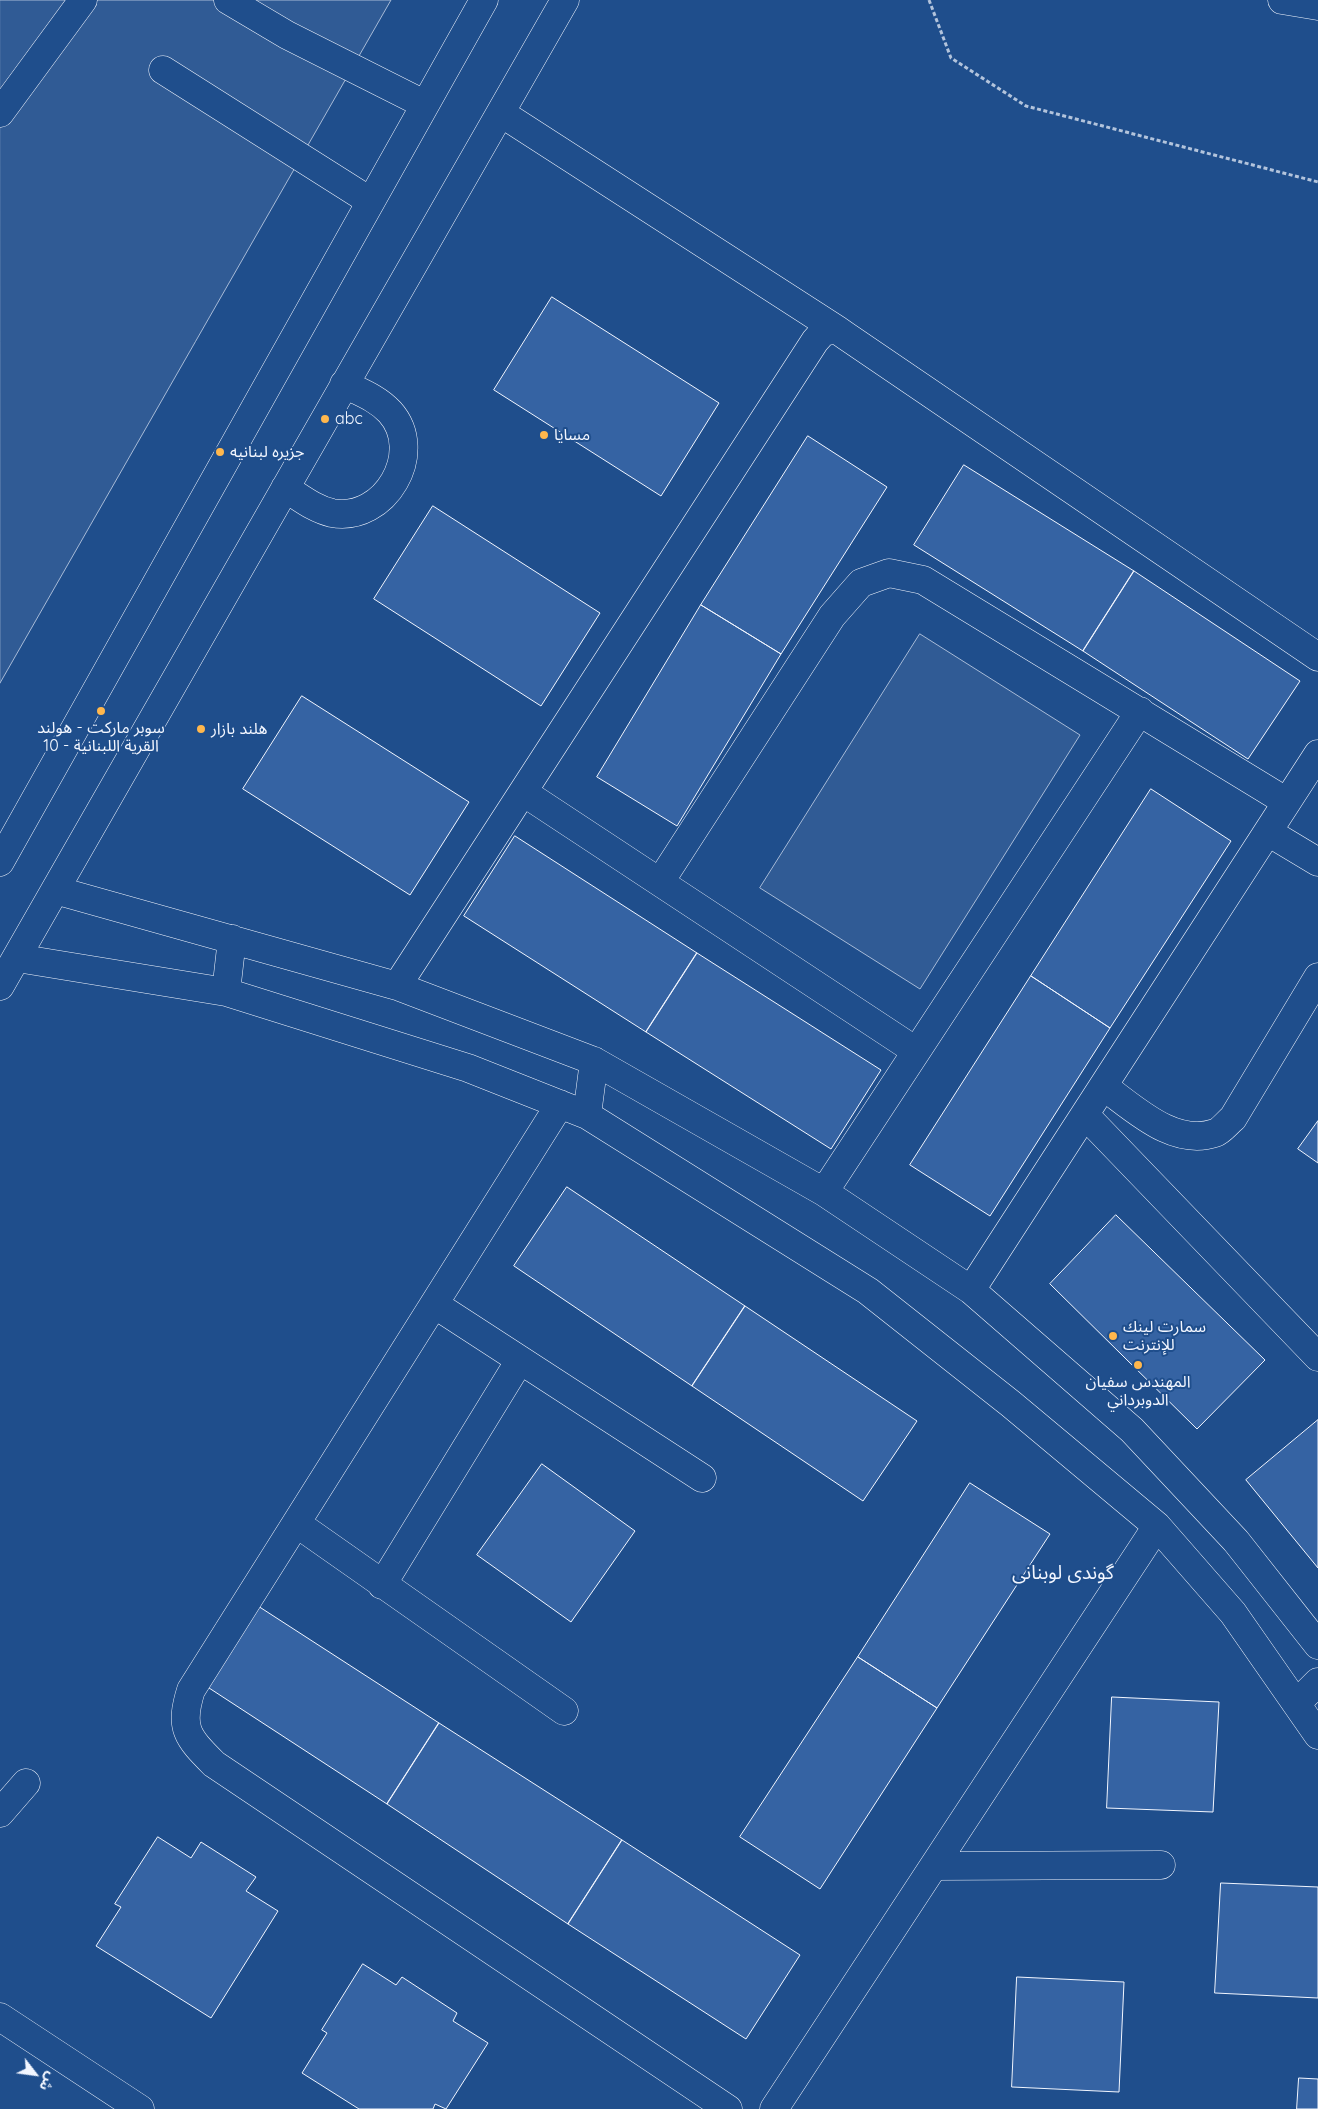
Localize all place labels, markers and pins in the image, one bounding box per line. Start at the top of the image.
place label: abc [335,409,363,429]
marker: abc [319,413,331,425]
place label: مسايا [554,425,590,445]
marker: مسايا [538,429,550,441]
place label: جزيره لبنانيه [230,442,304,462]
marker: جزيره لبنانيه [214,446,226,458]
marker: سوبر ماركت - هولند 10 - القرية اللبنانية [95,705,107,717]
place label: سوبر ماركت - هولند 10 - القرية اللبنانية [37,718,165,756]
place label: هلند بازار [211,719,267,739]
marker: هلند بازار [195,723,207,735]
place label: سمارت لينك للإنترنت [1123,1317,1206,1355]
marker: سمارت لينك للإنترنت [1107,1330,1119,1342]
marker: المهندس سفيان الدوبرداني [1132,1359,1144,1371]
place label: المهندس سفيان الدوبرداني [1085,1372,1191,1410]

